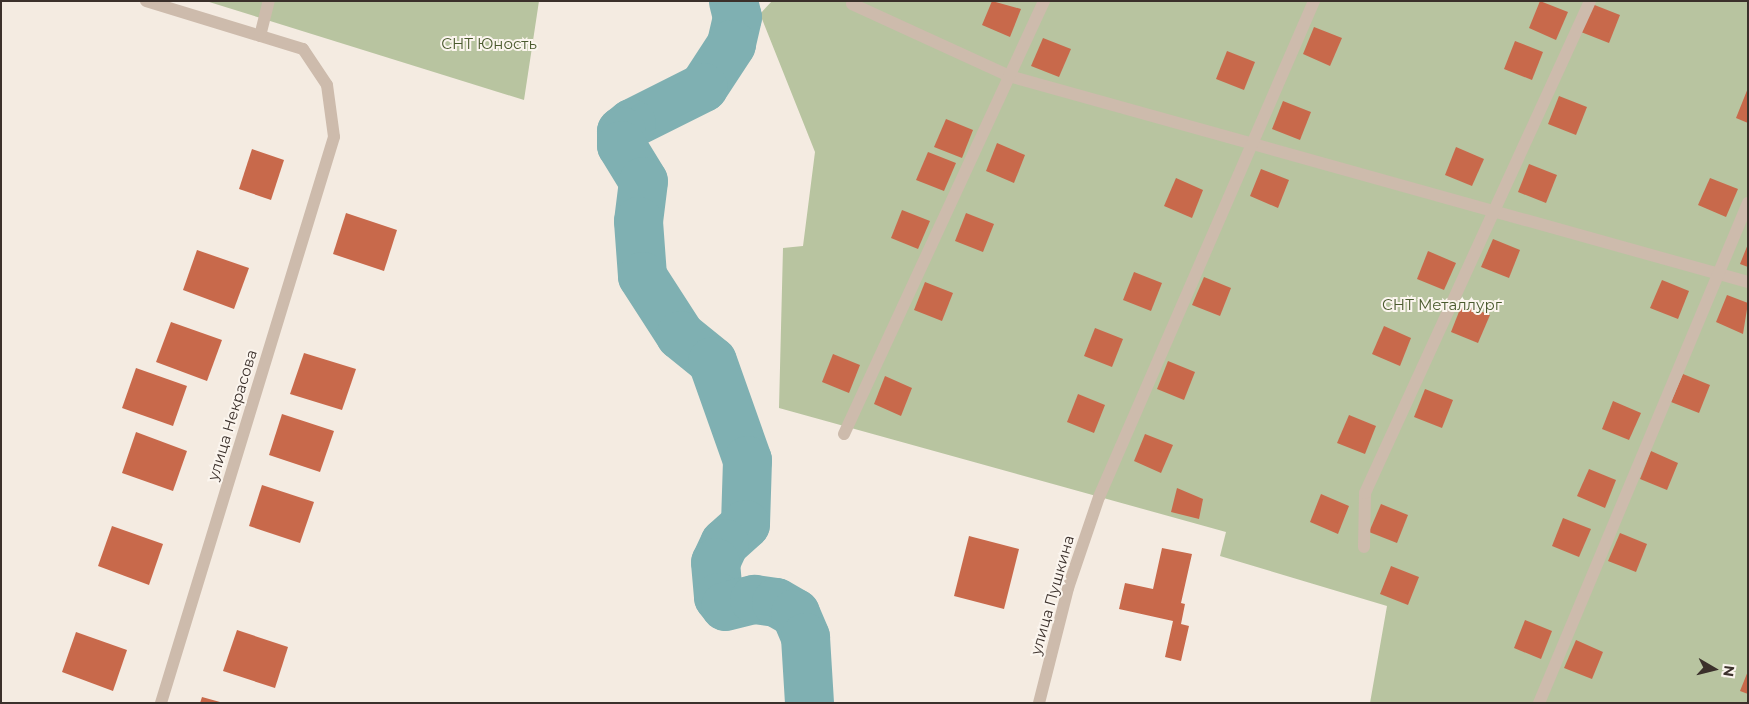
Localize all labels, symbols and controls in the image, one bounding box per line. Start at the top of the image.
park label: СНТ Юность [441,35,537,53]
park label: СНТ Металлург [1382,296,1502,314]
street label: улица Некрасова [204,347,260,483]
street label: улица Пушкина [1026,533,1078,657]
north arrow [1689,644,1739,694]
text: N [1719,664,1739,678]

